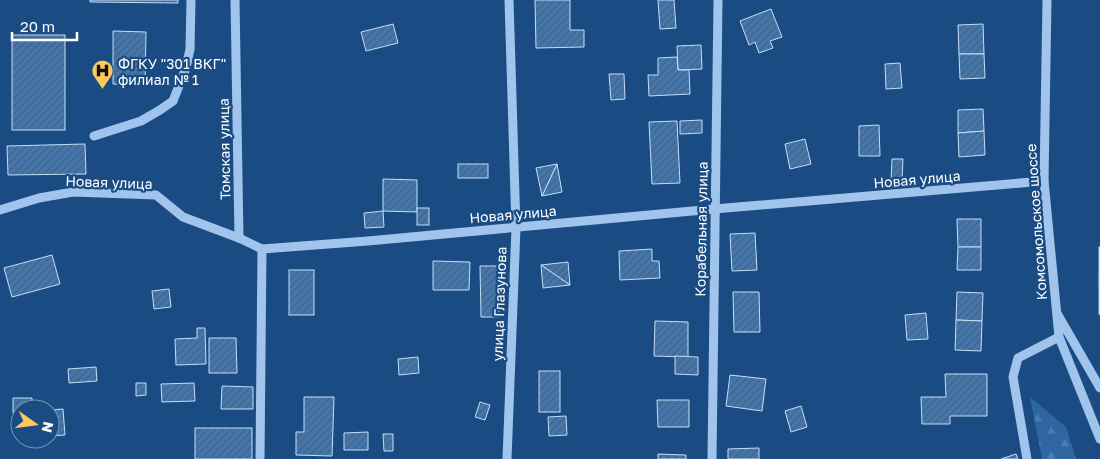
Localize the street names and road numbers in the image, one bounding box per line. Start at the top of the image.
street label: Томская улица [215,98,233,200]
street label: Комсомольское шоссе [1022,143,1050,301]
street label: Корабельная улица [691,161,711,297]
street label: Новая улица [873,167,961,191]
street label: Новая улица [65,172,153,192]
street label: Новая улица [469,202,557,226]
street label: улица Глазунова [489,246,509,362]

